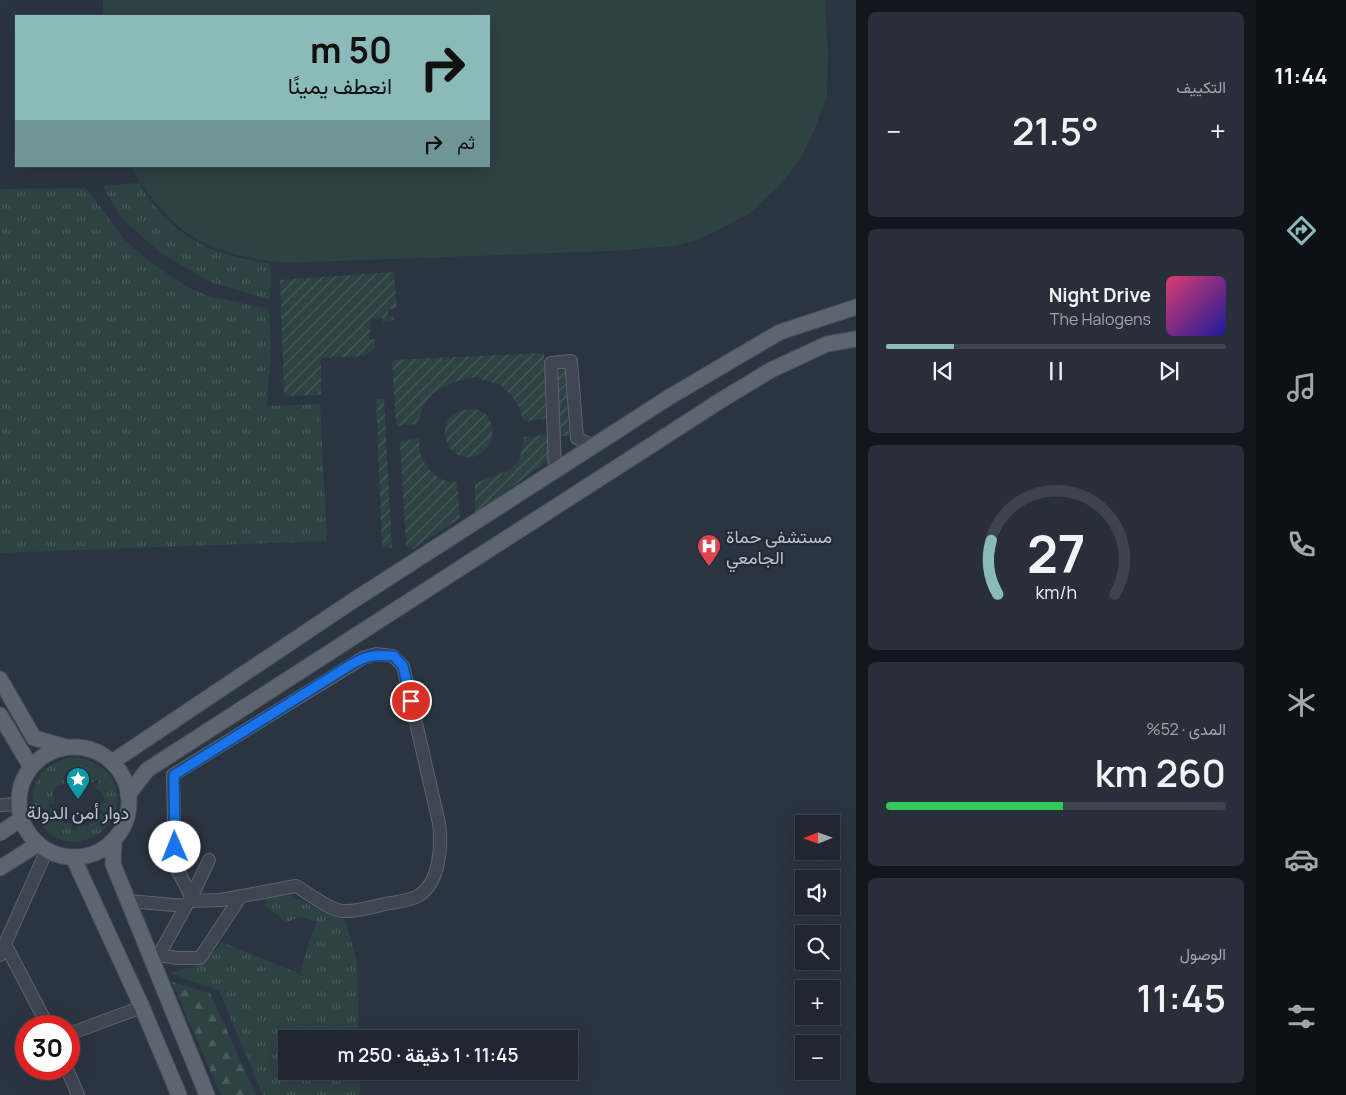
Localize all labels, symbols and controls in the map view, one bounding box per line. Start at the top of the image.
text: 50 m [310,26,392,74]
icon: right [410,35,475,100]
text: 11:44 [1274,61,1328,91]
text: انعطف يمينًا [288,71,392,101]
text: التكييف [1176,76,1226,98]
text: 21.5° [1012,104,1099,156]
text: − [886,112,901,150]
text: + [1210,112,1226,150]
text: ثم [457,129,475,155]
icon: right [419,130,447,158]
icon: directions [1284,213,1319,248]
text: Night Drive [1049,282,1151,308]
text: The Halogens [1050,308,1151,330]
icon: previous [929,357,957,385]
icon: pause [1042,357,1070,385]
icon: next [1155,357,1183,385]
icon: music [1284,370,1319,405]
text: 27 [1027,518,1085,589]
place label: مستشفى حماة الجامعي [726,524,832,573]
icon: phone [1284,527,1319,562]
hospital icon: مستشفى حماة الجامعي [696,533,722,567]
text: km/h [1035,580,1077,604]
pin [390,680,432,722]
icon: climate [1284,685,1319,720]
icon: arrive [397,687,425,715]
text: المدى · 52% [1146,718,1226,740]
text: 260 km [1095,746,1226,798]
place icon: دوار أمن الدولة [65,766,91,800]
place label: دوار أمن الدولة [27,800,129,824]
north arrow [795,815,840,860]
map controls [795,815,840,1080]
position arrow [148,820,200,872]
icon: car [1284,842,1319,877]
button: sound [795,870,840,915]
button: search [795,925,840,970]
text: الوصول [1180,943,1226,965]
text: 11:45 [1136,971,1226,1023]
button: + [795,980,840,1025]
icon: filters [1284,999,1319,1034]
speed limit sign: 30 [15,1015,80,1080]
button: − [795,1035,840,1080]
text: 11:45 · 1 دقيقة · 250 m [337,1042,519,1068]

